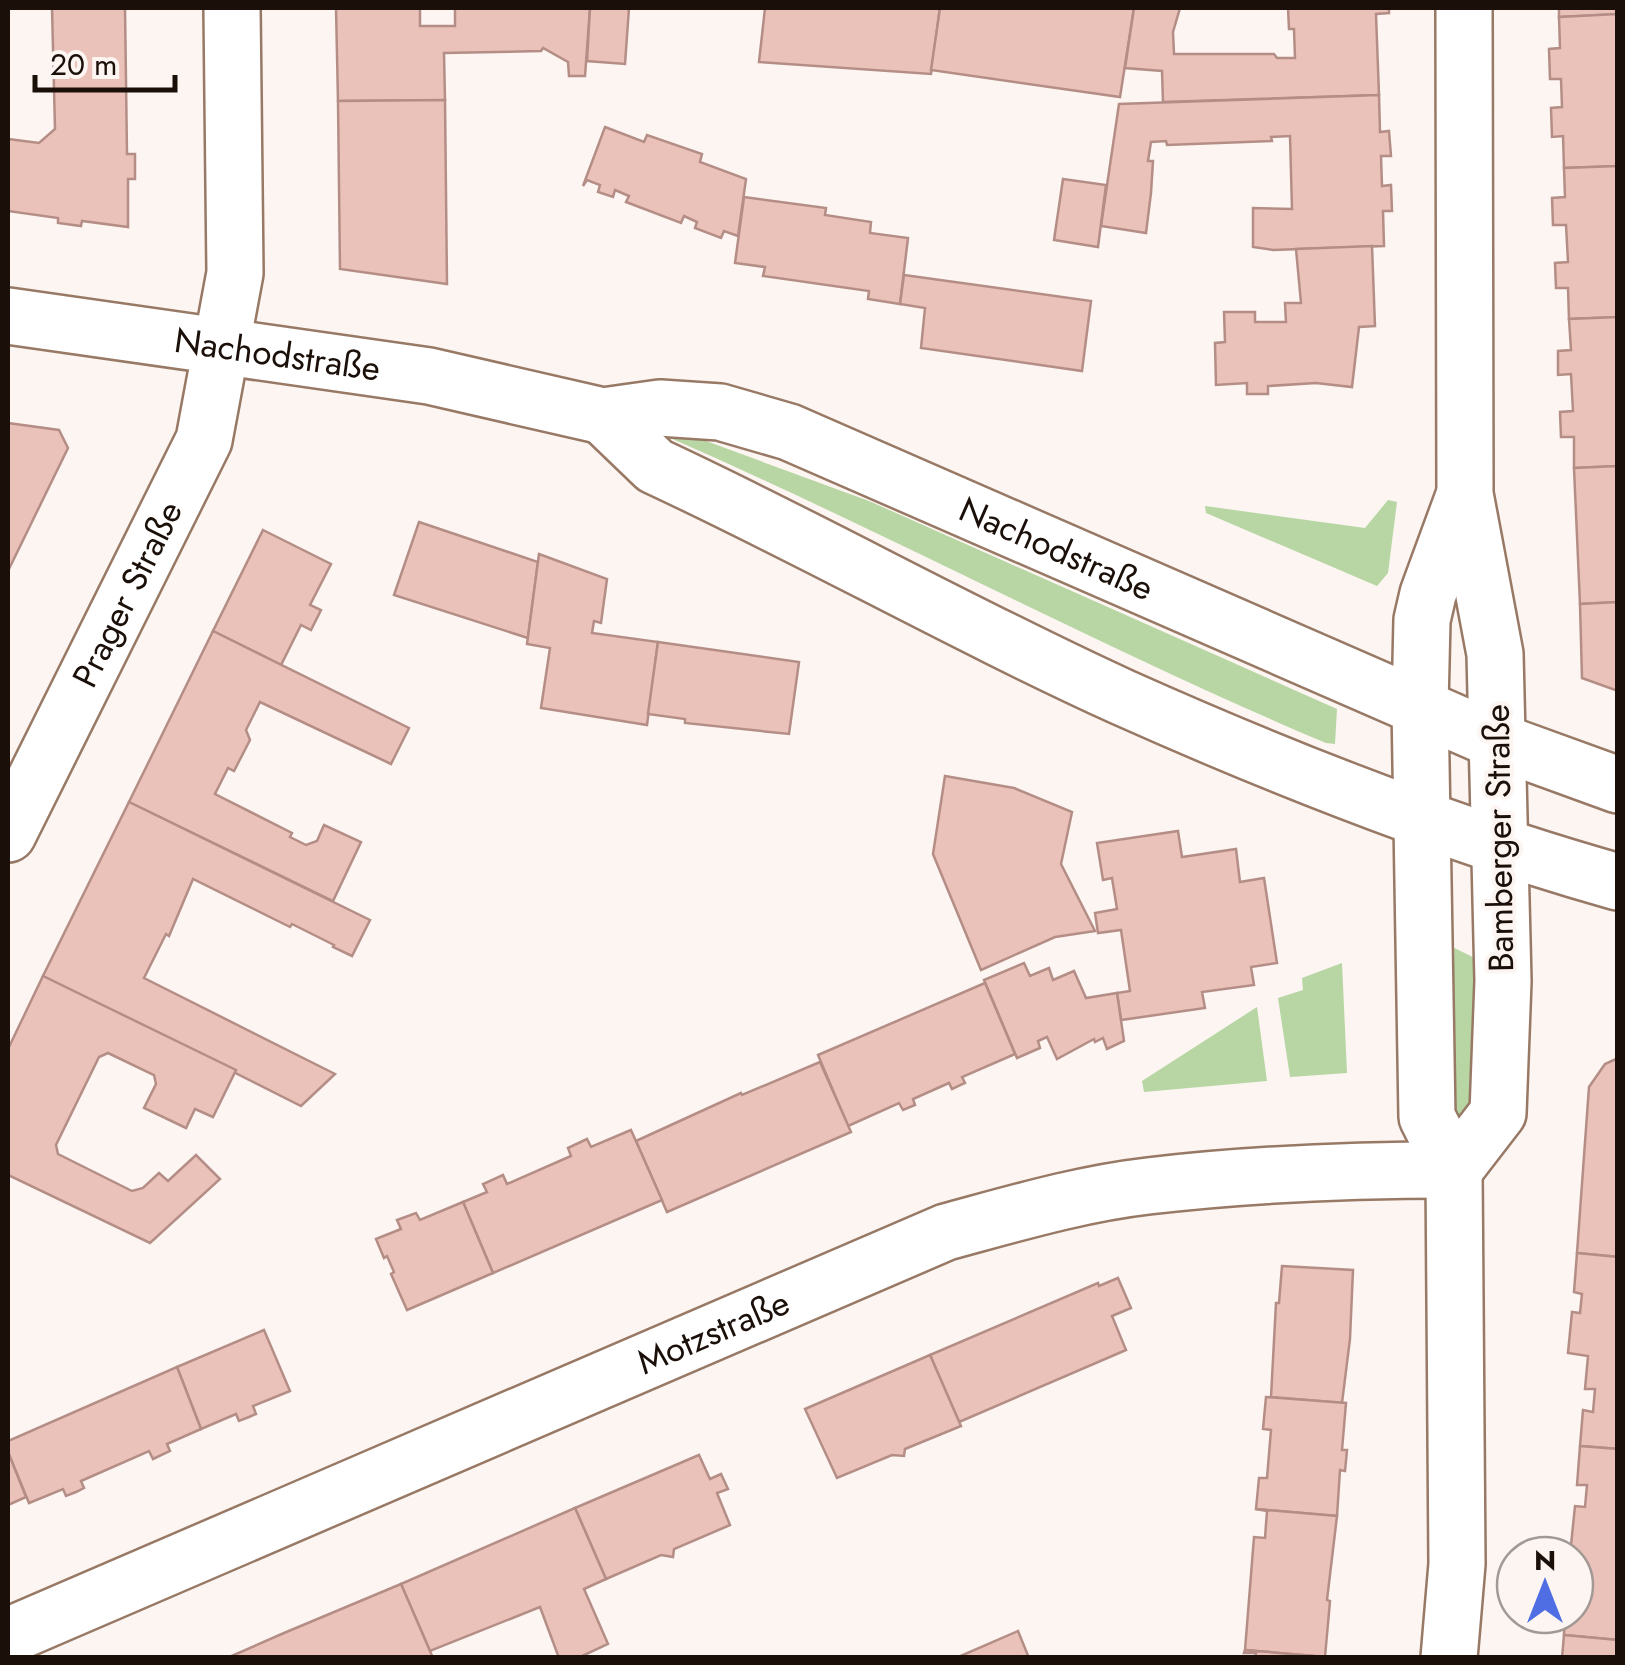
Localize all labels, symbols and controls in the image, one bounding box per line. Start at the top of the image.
scale bar [35,30,175,92]
text: 20 m [50,43,117,86]
street label: Nachodstraße [171,315,383,394]
street label: Nachodstraße [951,484,1161,613]
street label: Prager Straße [60,492,195,696]
street label: Bamberger Straße [1472,704,1526,972]
street label: Motzstraße [629,1277,797,1387]
north arrow [1495,1535,1595,1635]
text: N [1534,1540,1556,1581]

